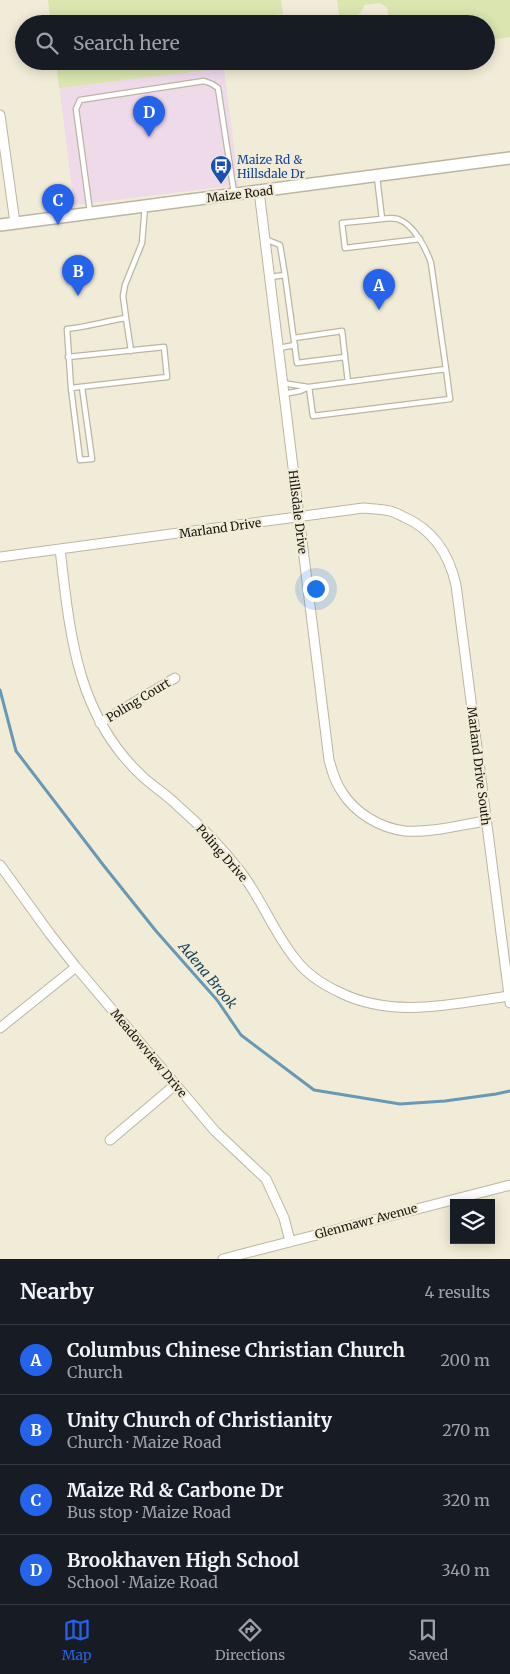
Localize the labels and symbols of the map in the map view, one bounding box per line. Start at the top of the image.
pin: D [133,96,165,137]
place label: Maize Rd & Hillsdale Dr [237,152,305,181]
bus stop icon: Maize Rd & Hillsdale Dr [209,154,233,185]
street label: Maize Road [206,182,274,206]
pin: C [42,184,74,225]
pin: B [62,255,94,296]
pin: A [363,269,395,310]
street label: Hillsdale Drive [285,469,311,555]
street label: Marland Drive [178,515,262,541]
your location [303,576,329,602]
street label: Poling Court [103,675,173,725]
street label: Marland Drive South [464,706,494,826]
street label: Poling Drive [193,821,251,885]
water label: Adena Brook [174,937,241,1012]
street label: Meadowview Drive [108,1006,190,1100]
street label: Glenmawr Avenue [313,1200,419,1242]

